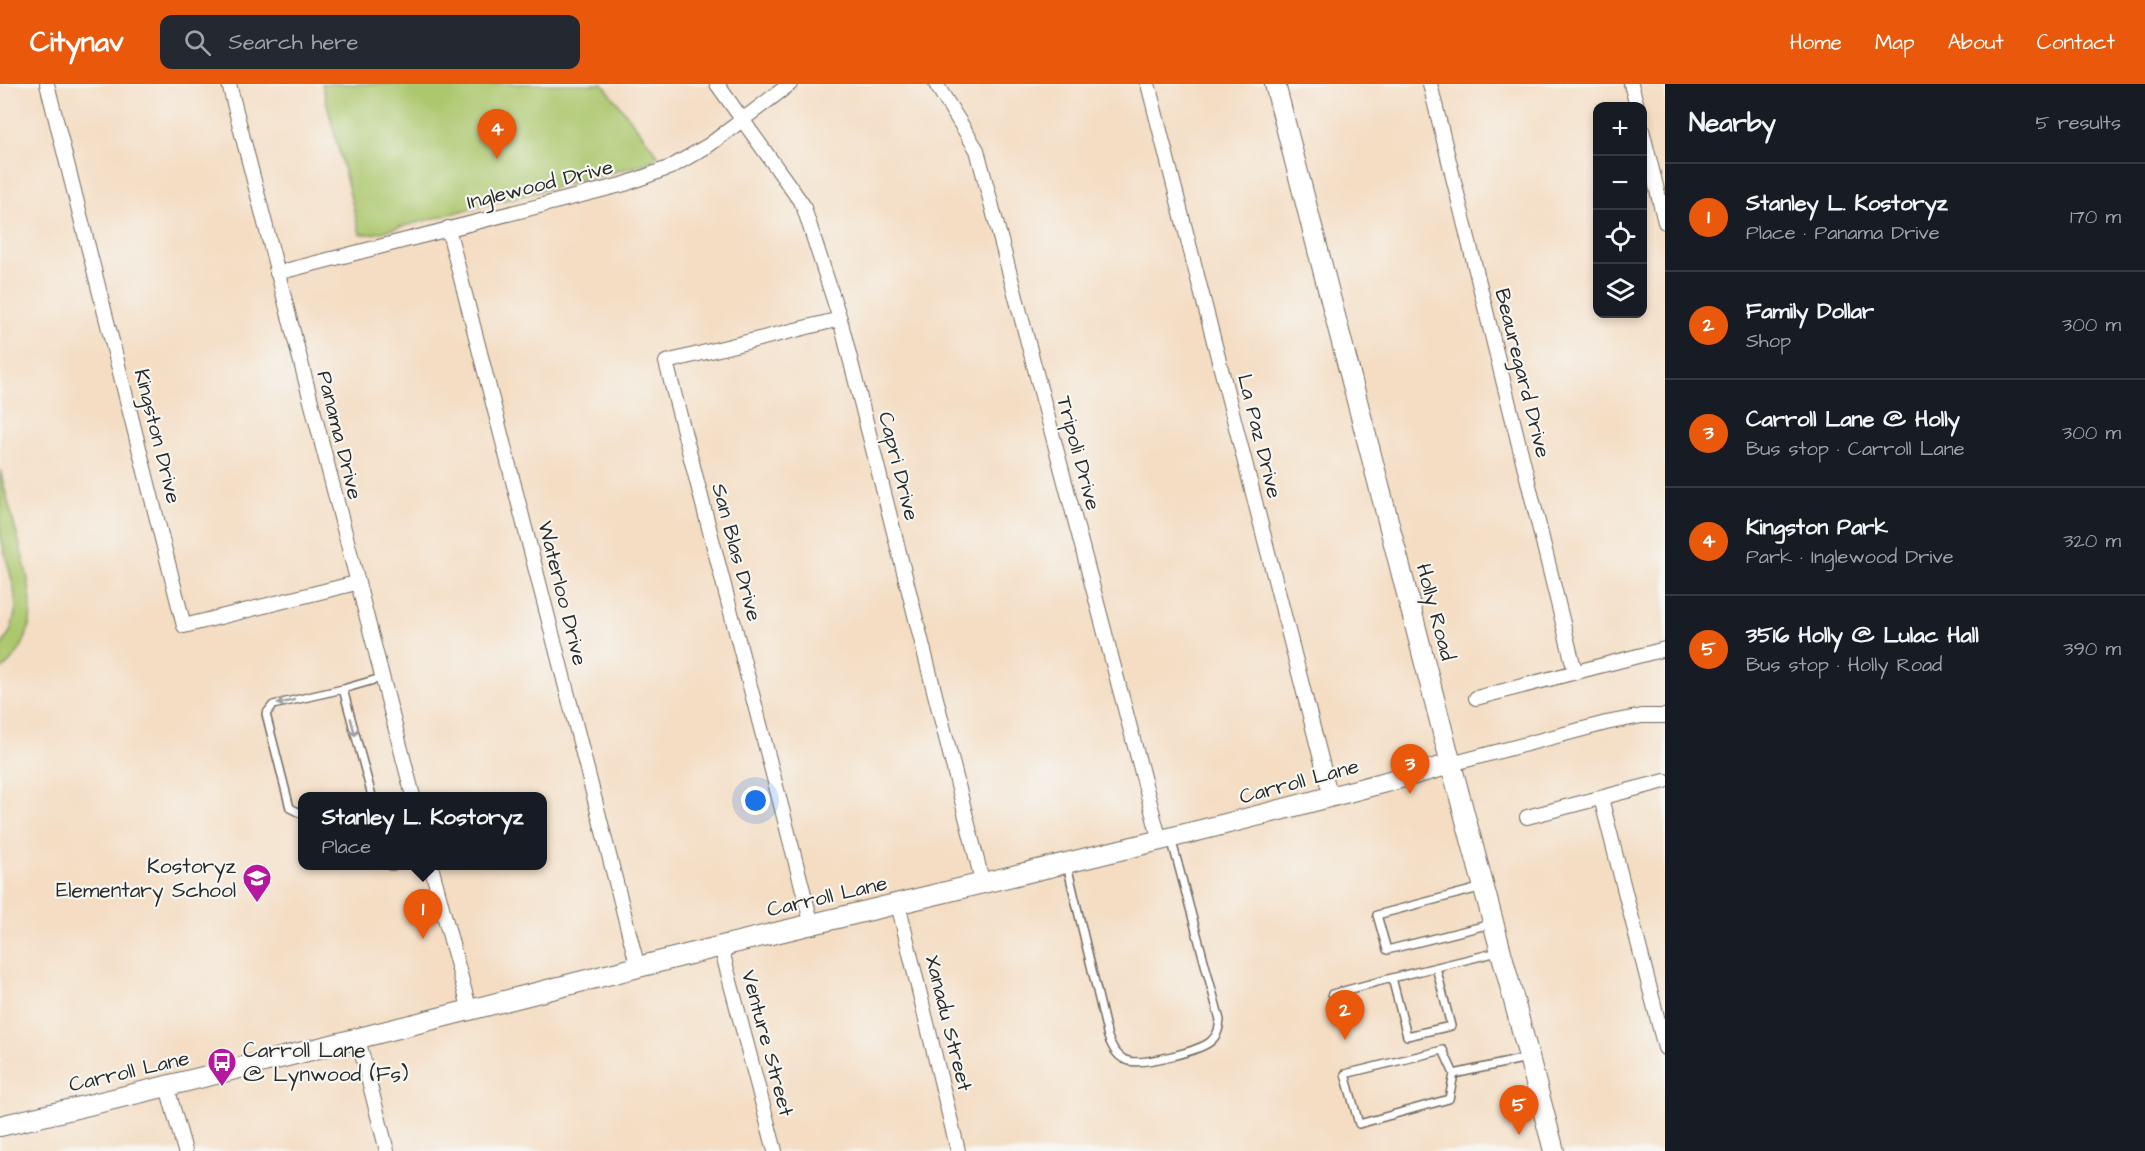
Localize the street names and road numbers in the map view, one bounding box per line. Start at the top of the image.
street label: Inglewood Drive [464,152,617,219]
street label: Beauregard Drive [1486,285,1558,461]
street label: Kingston Drive [125,366,188,507]
street label: Panama Drive [310,368,369,502]
street label: La Paz Drive [1230,371,1289,501]
street label: Tripoli Drive [1048,393,1108,514]
street label: Capri Drive [870,409,926,524]
street label: San Blas Drive [704,480,769,624]
street label: Waterloo Drive [531,518,594,668]
street label: Holly Road [1407,560,1462,665]
street label: Carroll Lane [1236,752,1362,811]
street label: Carroll Lane [764,869,890,924]
street label: Xanadu Street [918,952,980,1095]
street label: Venture Street [734,967,801,1120]
street label: Carroll Lane [66,1044,192,1099]

